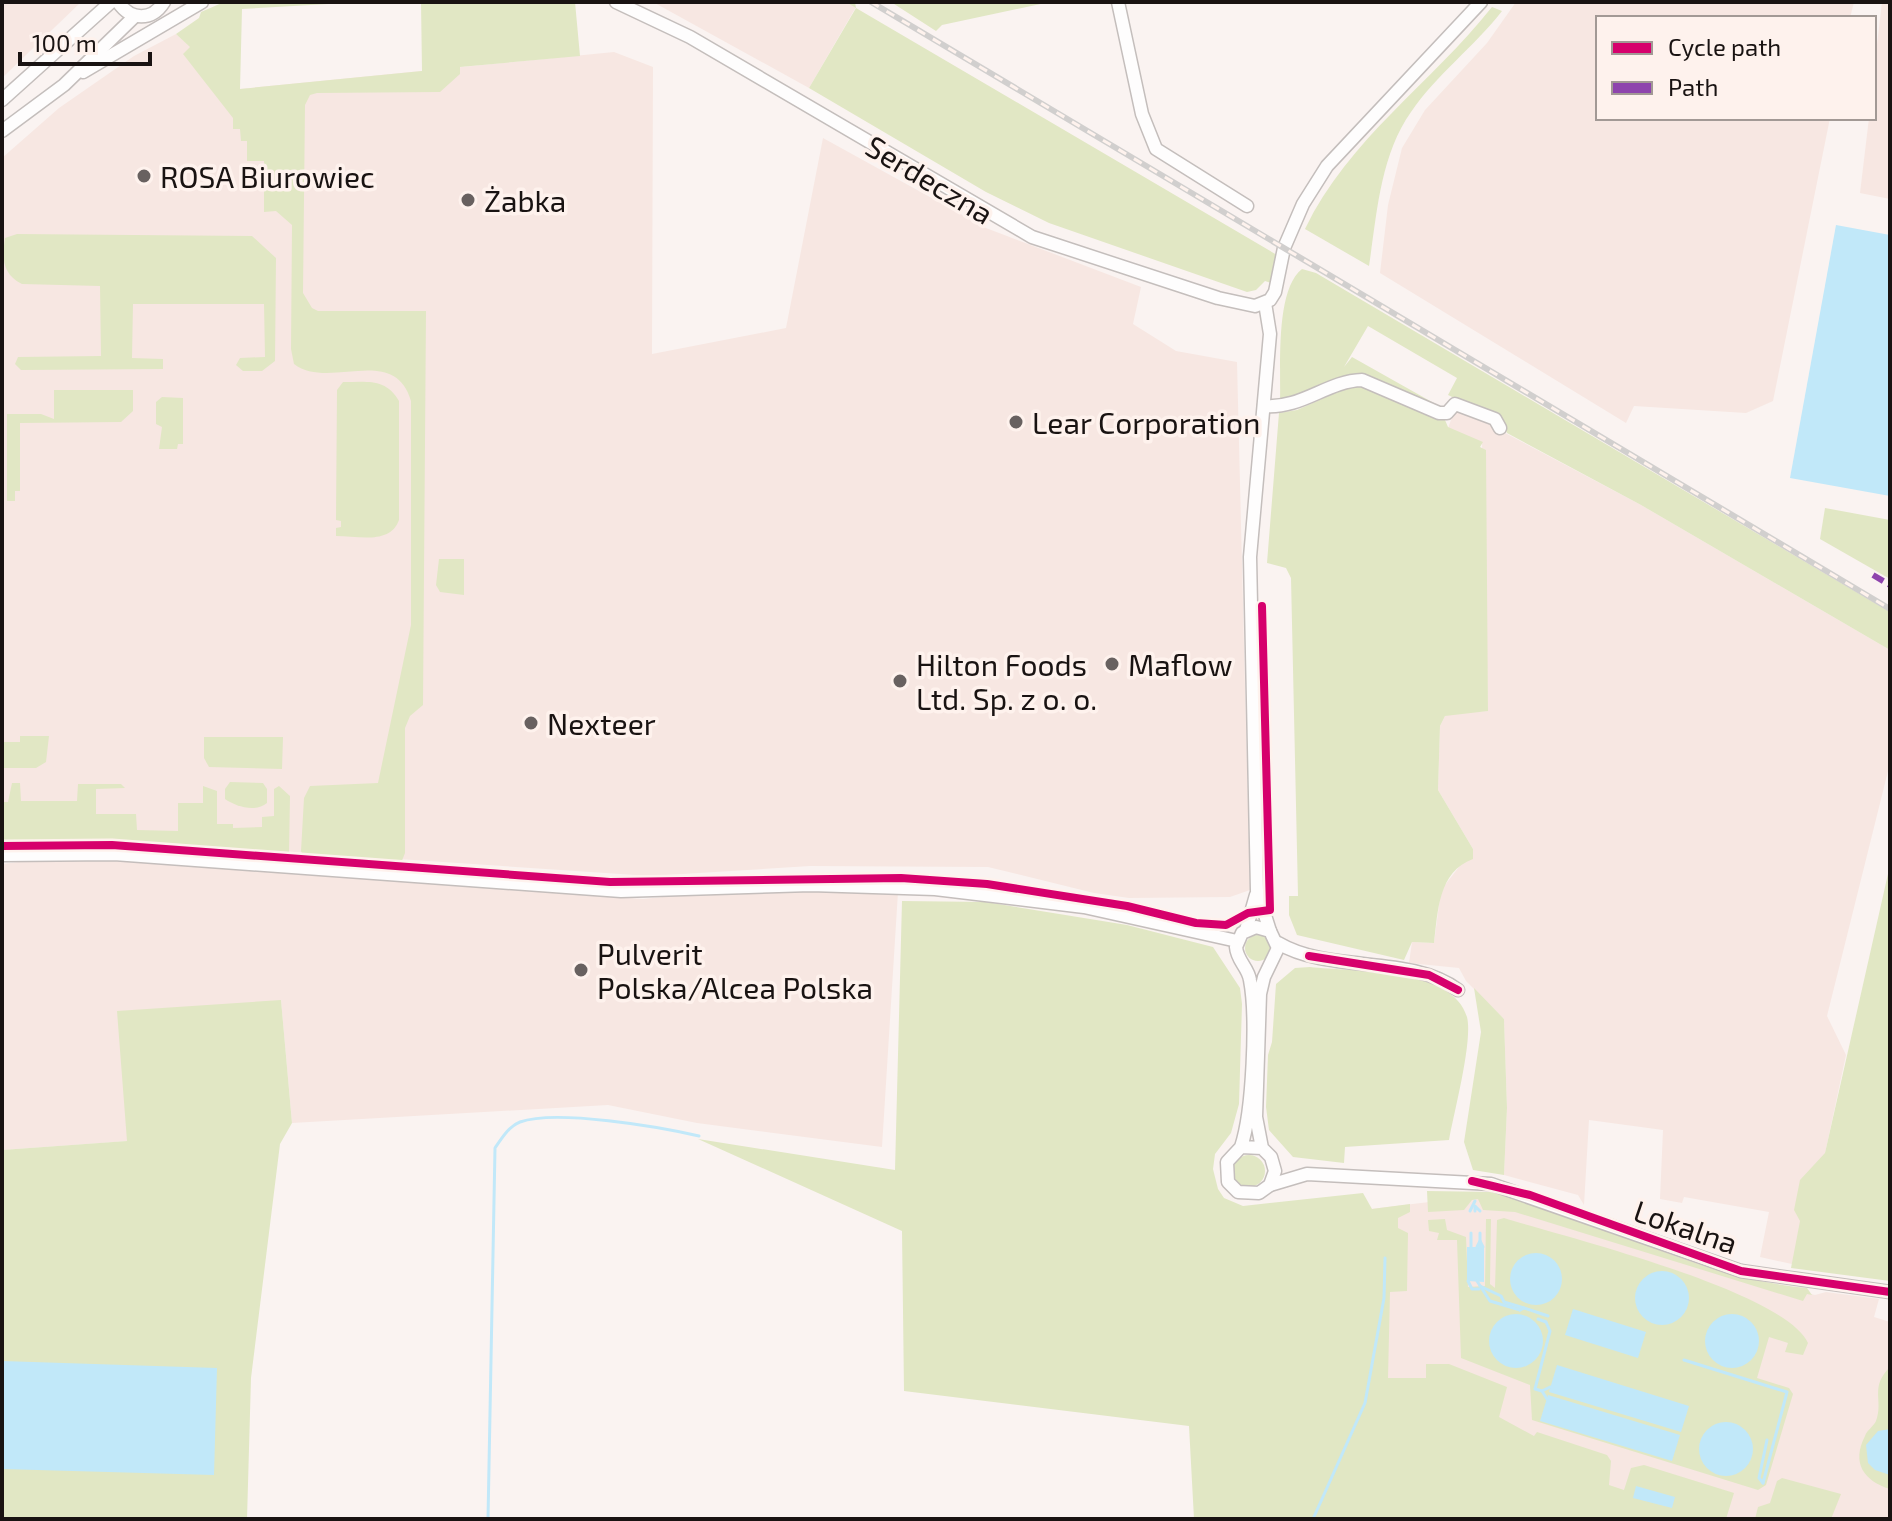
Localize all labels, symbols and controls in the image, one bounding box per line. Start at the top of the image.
scale bar [20,16,150,66]
legend [1596,16,1876,120]
text: 100 m [32,28,97,57]
text: Cycle path [1668,32,1781,61]
text: Path [1668,72,1718,101]
street label: Serdeczna [860,127,1000,231]
place label: ROSA Biurowiec [160,158,375,194]
marker: ROSA Biurowiec [135,167,153,185]
place label: Żabka [484,182,566,218]
marker: Żabka [459,191,477,209]
place label: Lear Corporation [1032,404,1260,440]
marker: Lear Corporation [1007,413,1025,431]
place label: Hilton Foods Ltd. Sp. z o. o. [916,646,1097,716]
place label: Maflow [1128,646,1233,682]
marker: Maflow [1103,655,1121,673]
marker: Hilton Foods Ltd. Sp. z o. o. [891,672,909,690]
place label: Nexteer [547,705,656,741]
marker: Nexteer [522,714,540,732]
place label: Pulverit Polska/Alcea Polska [597,935,873,1005]
marker: Pulverit Polska/Alcea Polska [572,961,590,979]
street label: Lokalna [1630,1192,1742,1260]

